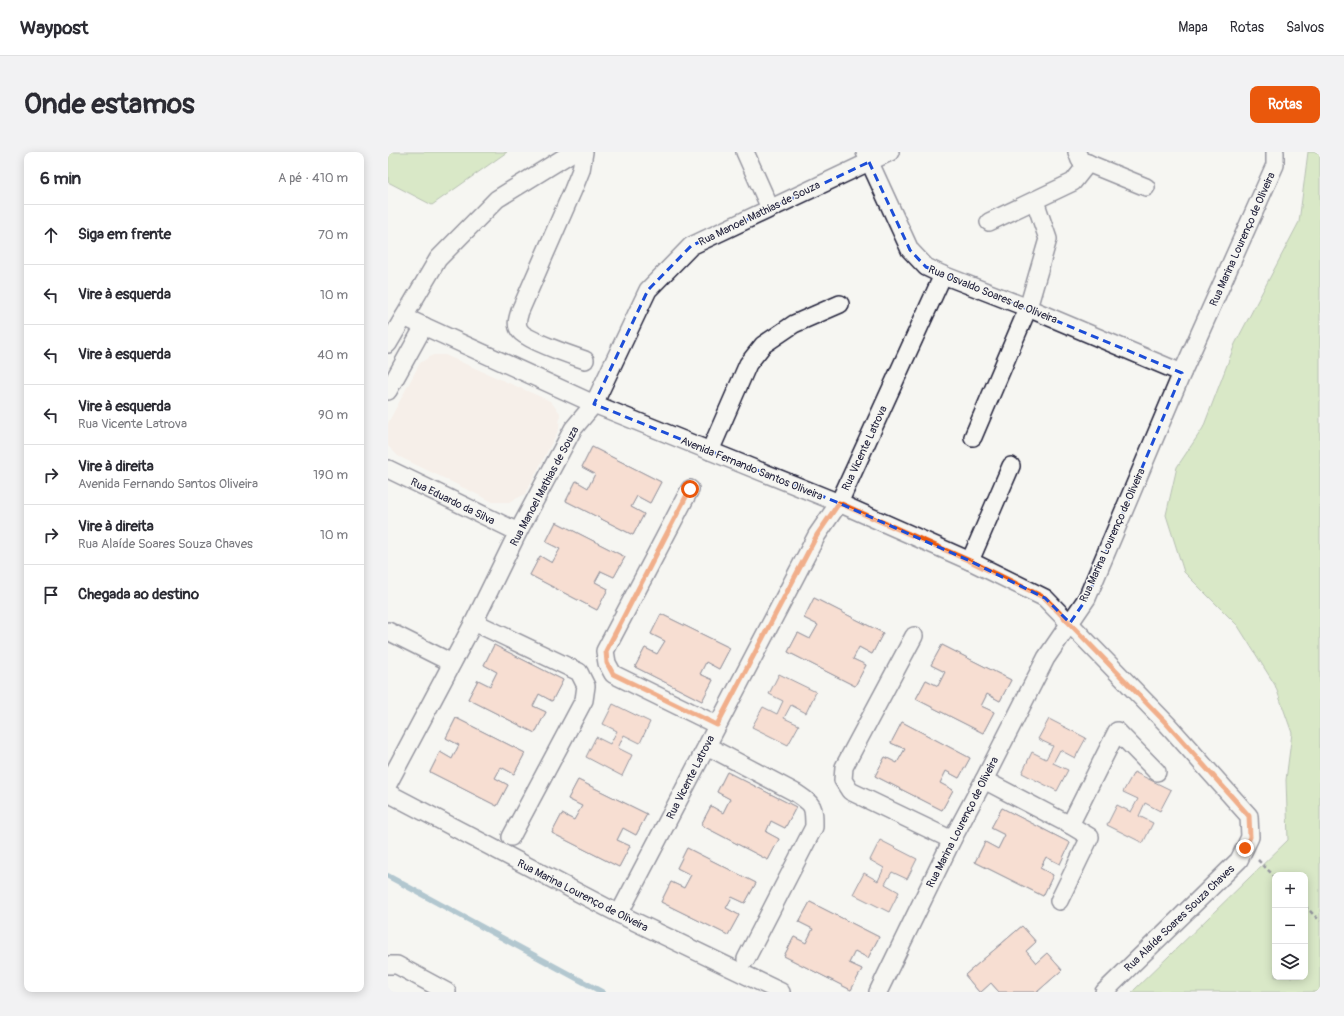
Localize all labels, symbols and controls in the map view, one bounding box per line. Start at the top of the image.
text: Waypost [20,16,89,40]
text: Mapa [1178,19,1208,36]
text: Rotas [1230,19,1264,36]
text: Salvos [1286,19,1324,36]
button: Rotas [1250,86,1320,123]
text: Onde estamos [24,87,195,122]
text: 6 min [40,168,81,189]
text: A pé · 410 m [278,170,348,186]
street label: Rua Marina Lourenço de Oliveira [1207,170,1278,308]
street label: Rua Manoel Mathias de Souza [696,178,822,249]
icon: ahead [40,224,62,246]
text: Siga em frente [78,225,171,244]
text: 70 m [318,227,348,243]
street label: Rua Osvaldo Soares de Oliveira [926,263,1059,326]
icon: left [40,284,62,306]
text: Vire à esquerda [78,285,171,304]
text: 10 m [320,287,348,303]
icon: left [40,344,62,366]
text: Vire à esquerda [78,345,171,364]
text: 40 m [317,347,348,363]
text: Vire à esquerda [78,397,171,416]
icon: left [40,404,62,426]
street label: Rua Vicente Latrova [839,404,890,493]
text: 90 m [318,407,348,423]
text: Rua Vicente Latrova [78,416,187,432]
street label: Rua Manoel Mathias de Souza [507,424,582,548]
street label: Avenida Fernando Santos Oliveira [679,434,825,503]
text: Vire à direita [78,457,154,476]
icon: right [40,464,62,486]
street label: Rua Marina Lourenço de Oliveira [1077,466,1148,604]
text: 190 m [313,467,348,483]
street label: Rua Eduardo da Silva [408,475,497,528]
text: Avenida Fernando Santos Oliveira [78,476,258,492]
route start [681,480,699,498]
text: Vire à direita [78,517,154,536]
icon: right [40,524,62,546]
text: 10 m [320,527,348,543]
text: Rua Alaíde Soares Souza Chaves [78,536,253,552]
icon: arrive [40,584,62,606]
text: Chegada ao destino [78,585,199,604]
street label: Rua Vicente Latrova [664,733,717,821]
street label: Rua Marina Lourenço de Oliveira [924,755,1001,890]
route end [1236,839,1254,857]
street label: Rua Marina Lourenço de Oliveira [515,857,650,934]
street label: Rua Alaíde Soares Souza Chaves [1122,862,1237,974]
map controls [1272,872,1308,980]
button: + [1272,872,1308,908]
button: − [1272,908,1308,944]
button: layers [1272,944,1308,980]

